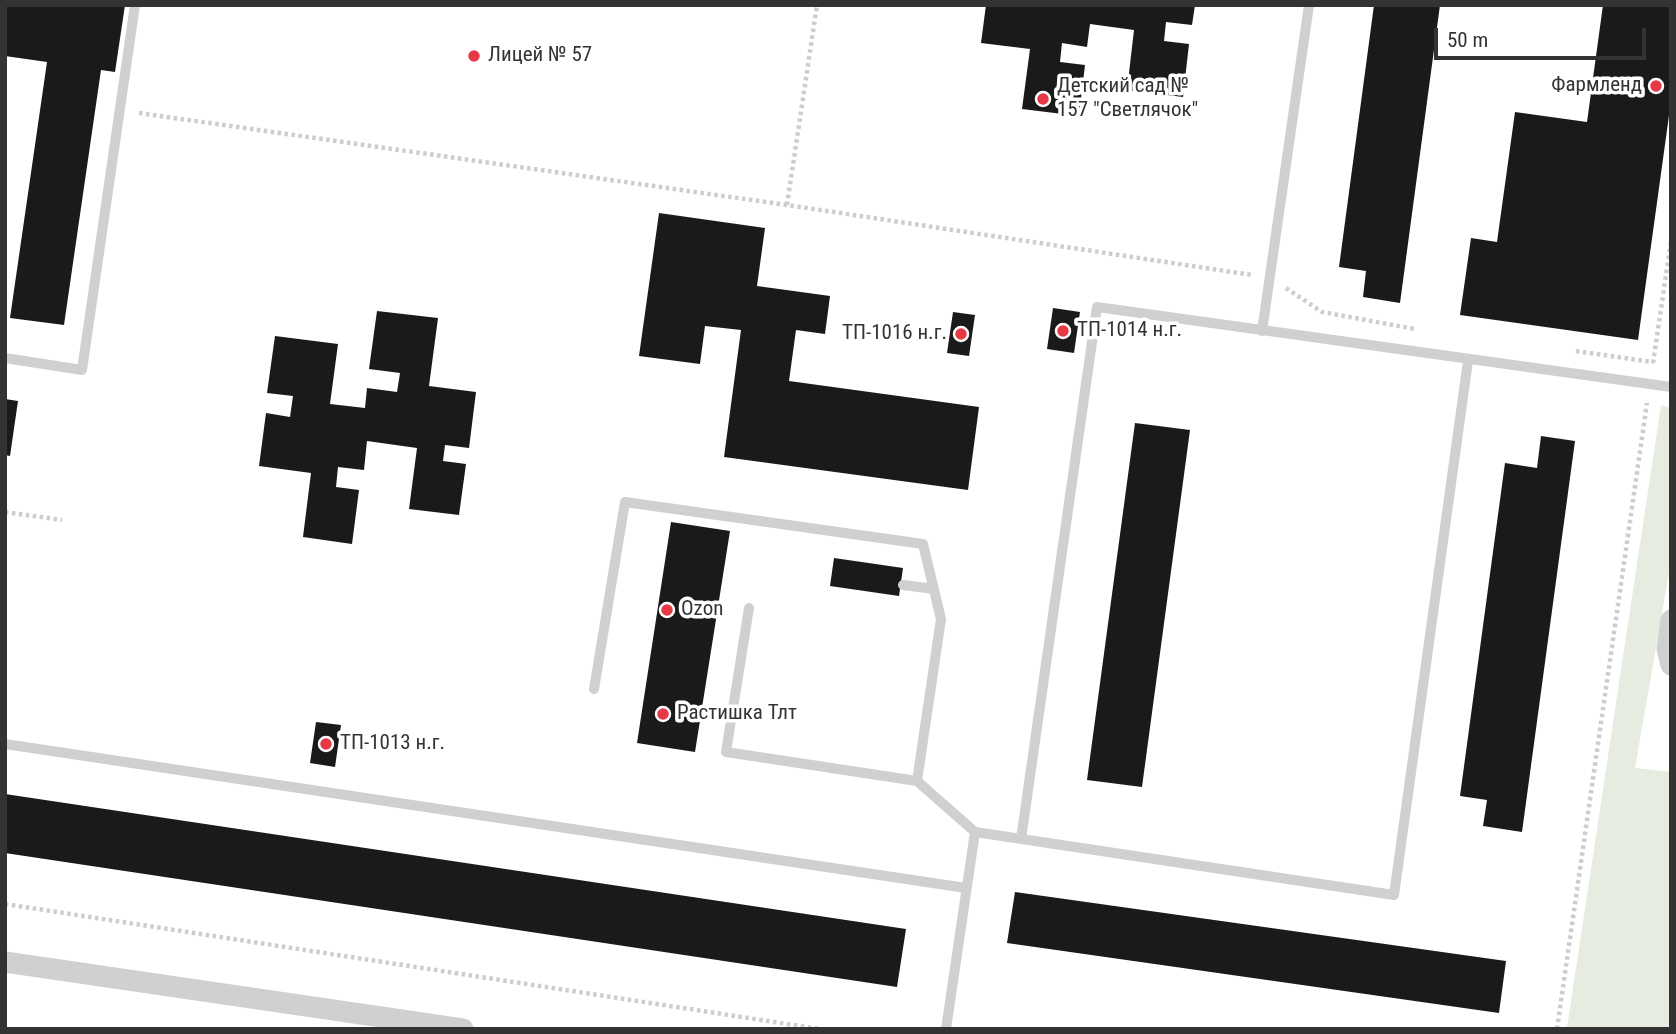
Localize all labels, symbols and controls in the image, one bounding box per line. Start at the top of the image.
scale bar [1438,14,1650,58]
text: 50 m [1447,28,1488,52]
place label: Лицей № 57 [488,43,592,69]
marker: Лицей № 57 [466,48,482,64]
place label: Фармленд [1551,73,1642,99]
place label: Детский сад № 157 "Светлячок" [1057,74,1198,124]
marker: Фармленд [1648,78,1664,94]
marker: Детский сад № 157 "Светлячок" [1035,91,1051,107]
place label: ТП-1014 н.г. [1077,318,1182,344]
place label: ТП-1016 н.г. [842,321,947,347]
marker: ТП-1014 н.г. [1055,323,1071,339]
marker: ТП-1016 н.г. [953,326,969,342]
place label: Ozon [681,597,723,623]
marker: Ozon [659,602,675,618]
place label: Растишка Тлт [677,701,797,727]
marker: Растишка Тлт [655,706,671,722]
place label: ТП-1013 н.г. [340,731,445,757]
marker: ТП-1013 н.г. [318,736,334,752]

